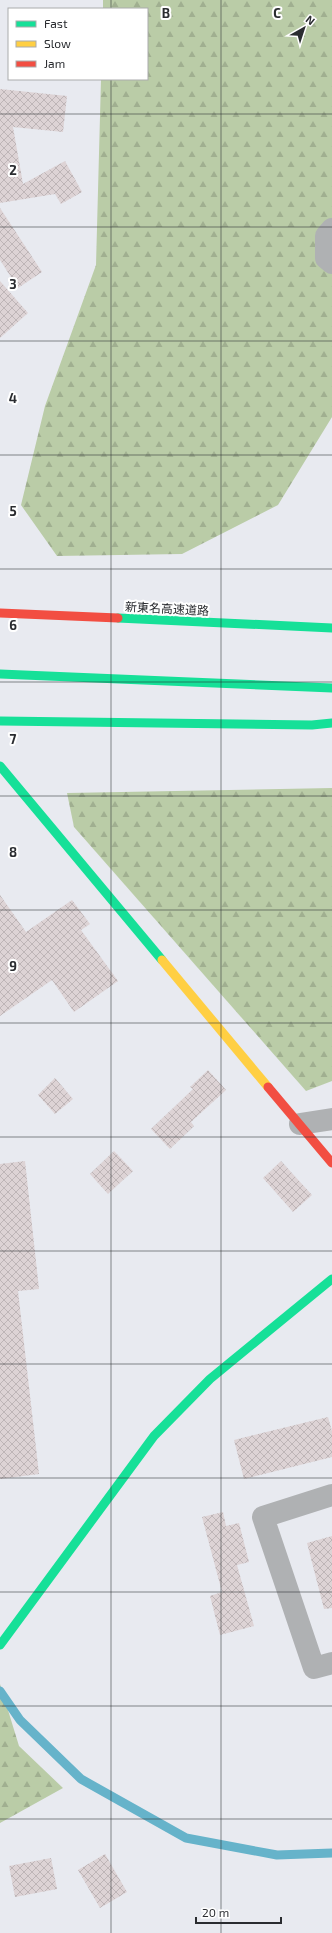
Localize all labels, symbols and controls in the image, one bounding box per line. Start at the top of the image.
text: B [162,5,170,21]
text: C [273,5,281,21]
legend [8,8,148,80]
north arrow [284,8,324,48]
text: N [303,12,318,27]
text: Fast [44,16,68,30]
text: Slow [44,36,71,50]
text: Jam [44,56,65,70]
text: 2 [9,162,17,178]
text: 3 [9,276,17,292]
text: 4 [9,390,17,406]
text: 5 [9,503,17,519]
street label: 新東名高速道路 [125,599,209,617]
text: 6 [9,617,17,633]
text: 7 [10,731,17,747]
text: 8 [9,844,17,860]
text: 9 [9,958,17,974]
scale bar [196,1899,281,1925]
text: 20 m [202,1905,229,1919]

